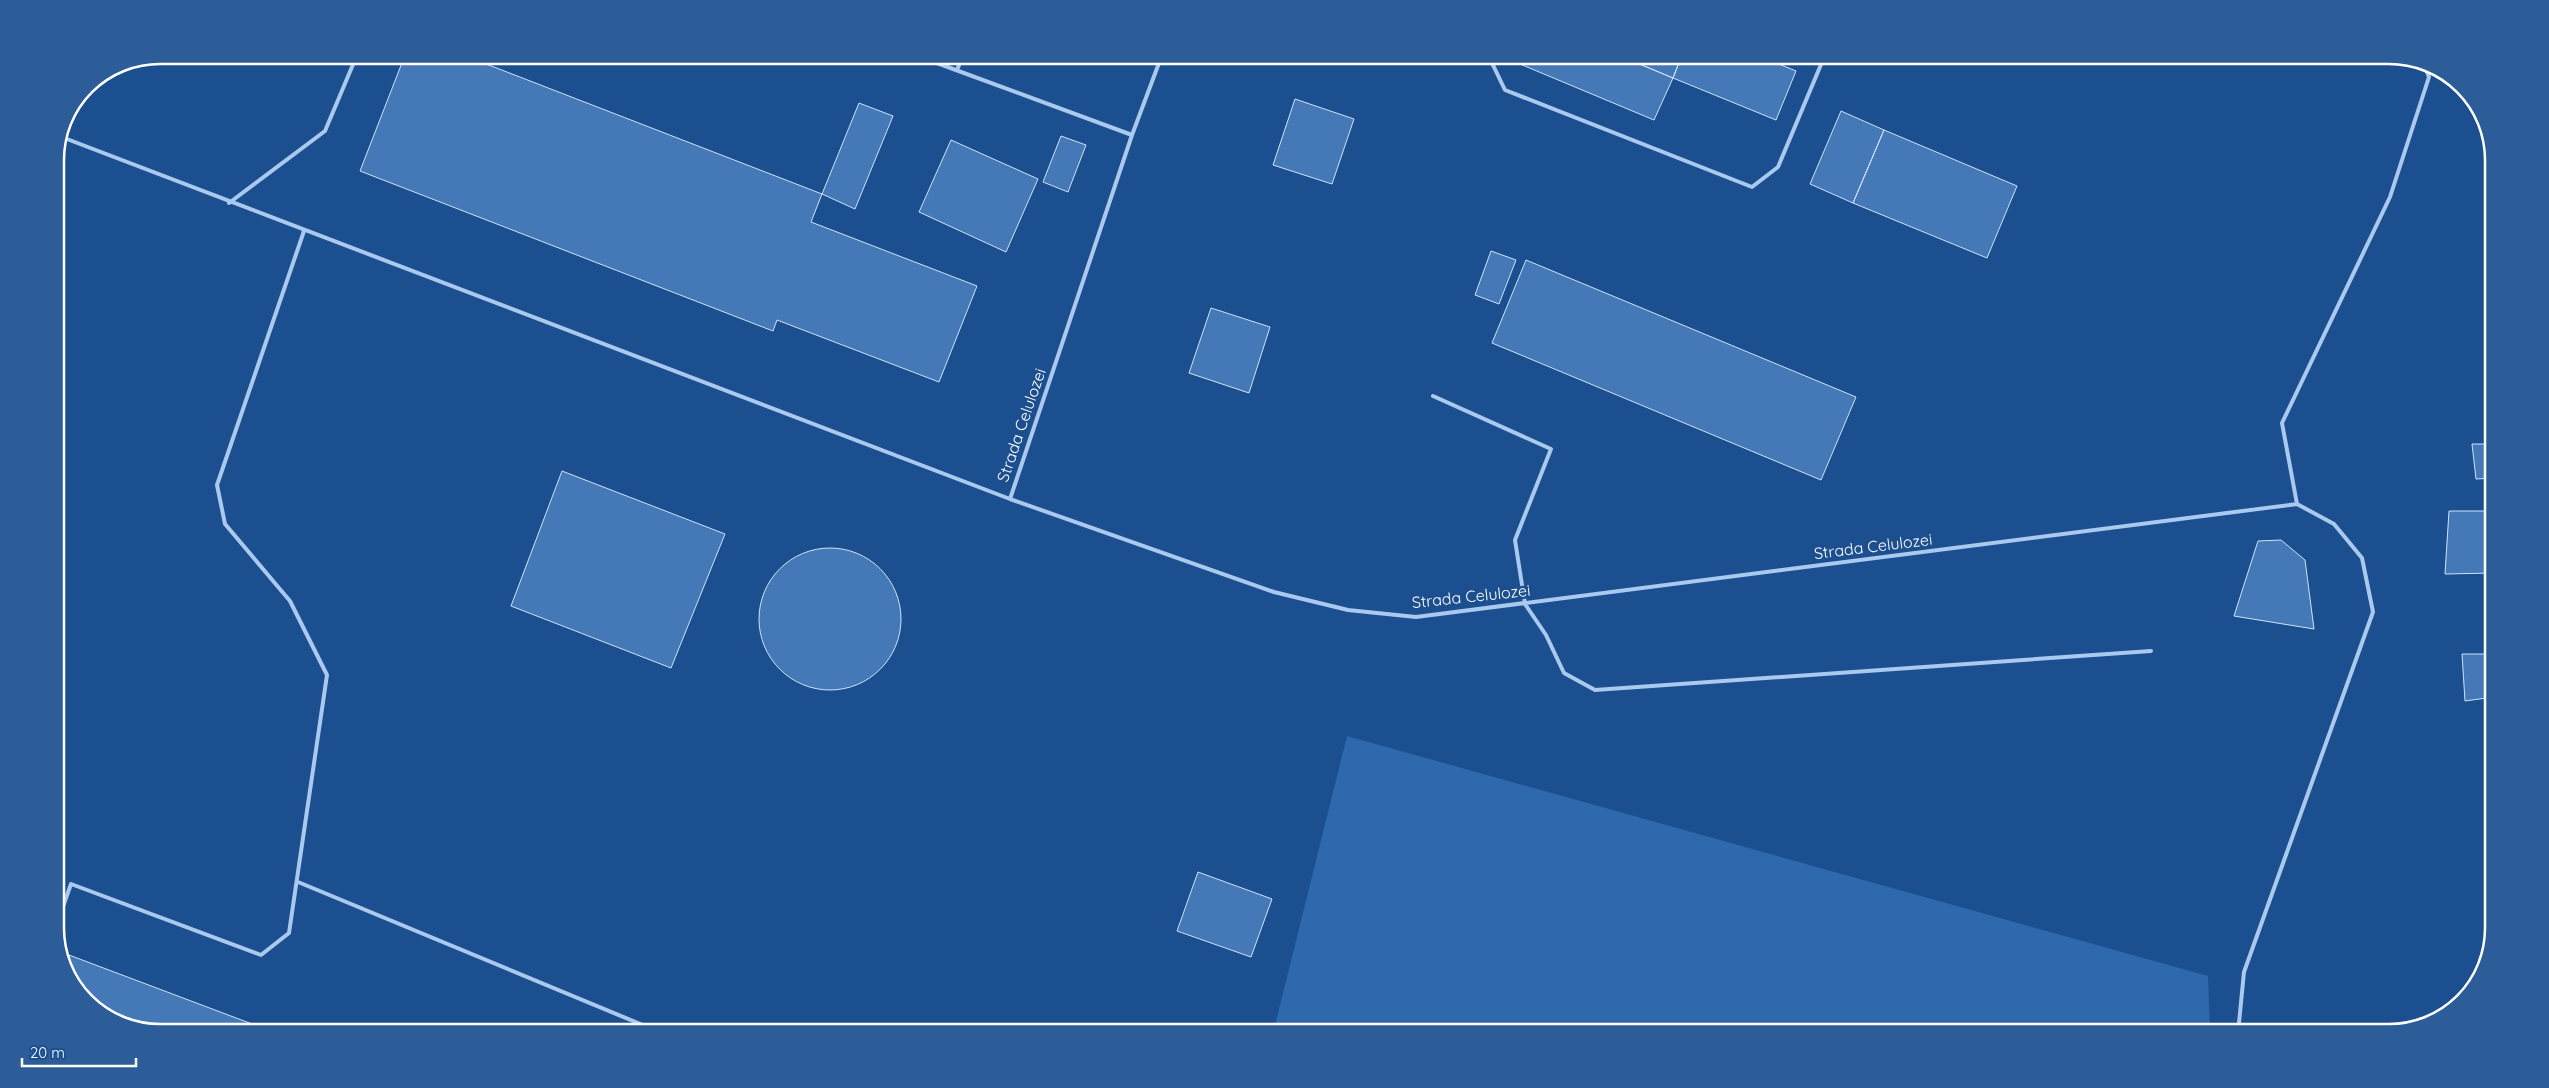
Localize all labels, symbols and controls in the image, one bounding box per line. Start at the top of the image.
street label: Strada Celulozei [992,365,1050,485]
street label: Strada Celulozei [1813,529,1933,563]
street label: Strada Celulozei [1411,580,1531,612]
scale bar [22,1036,136,1068]
text: 20 m [30,1043,65,1062]

